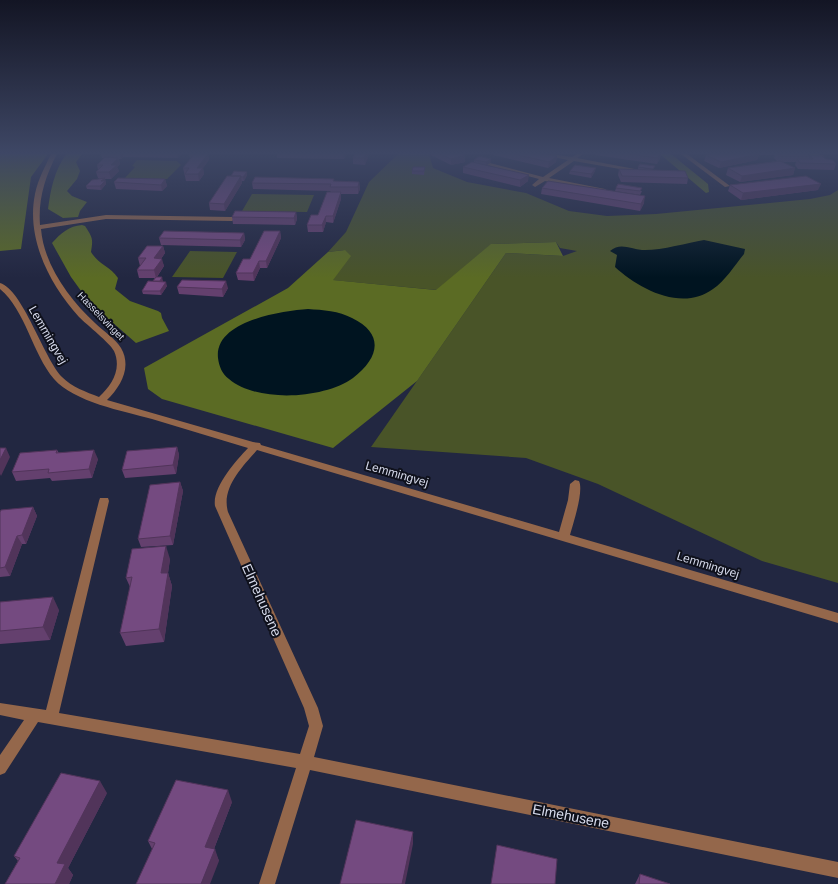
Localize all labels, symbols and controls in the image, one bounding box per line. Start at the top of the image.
street label: Hasselsvinget [75,290,127,342]
street label: Lemmingvej [26,303,70,367]
street label: Lemmingvej [364,458,430,490]
street label: Lemmingvej [675,549,741,581]
street label: Elmehusene [239,561,285,639]
street label: Elmehusene [531,801,611,831]

